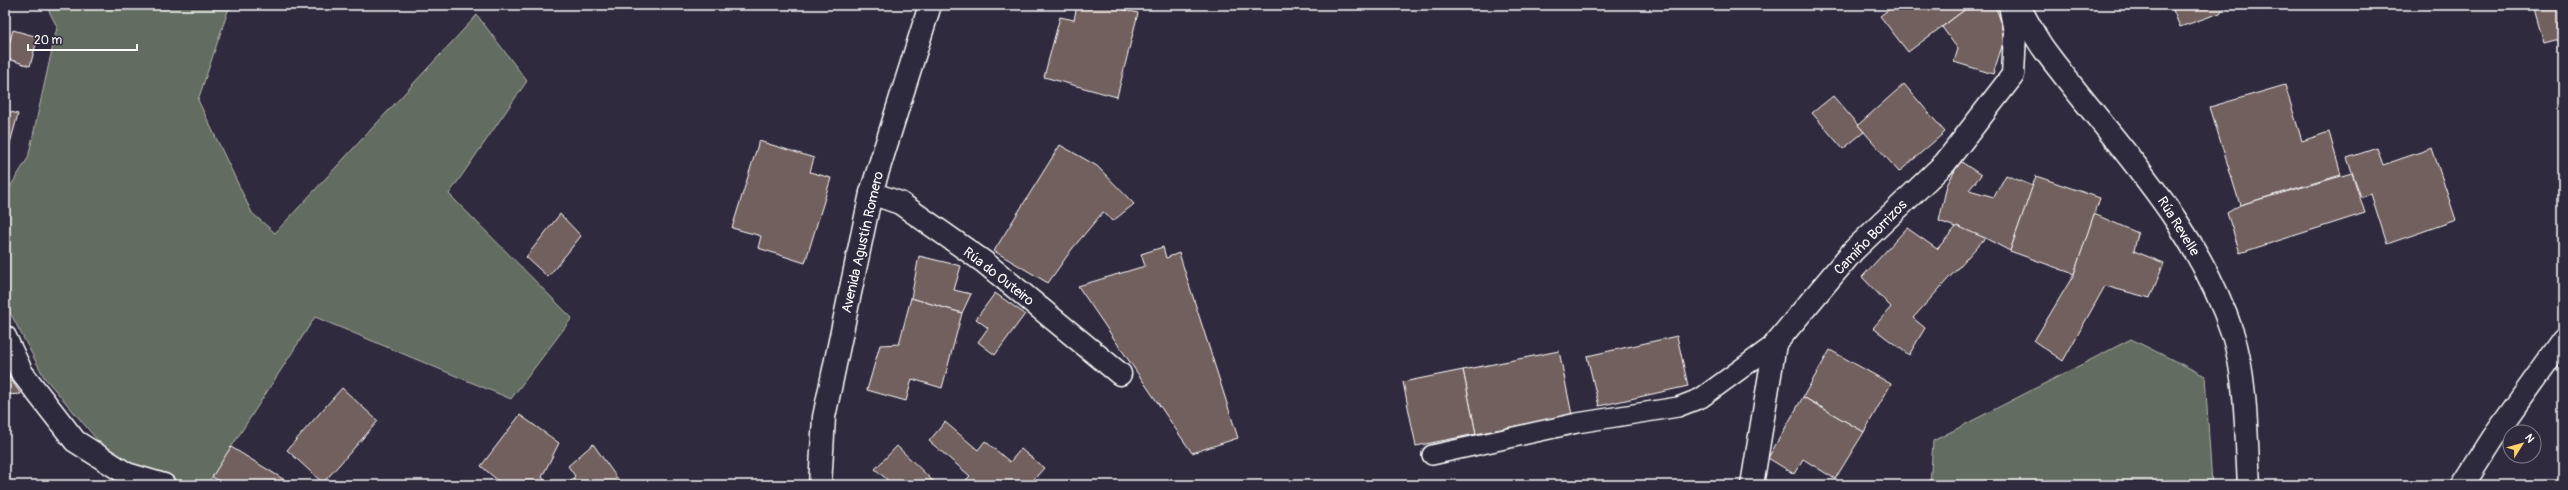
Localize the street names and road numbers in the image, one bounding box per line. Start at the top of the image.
street label: Avenida Agustín Romero [838,169,887,315]
street label: Rúa Revelle [2154,193,2204,259]
street label: Camiño Borrizos [1830,196,1911,278]
street label: Rúa do Outeiro [960,243,1038,310]

